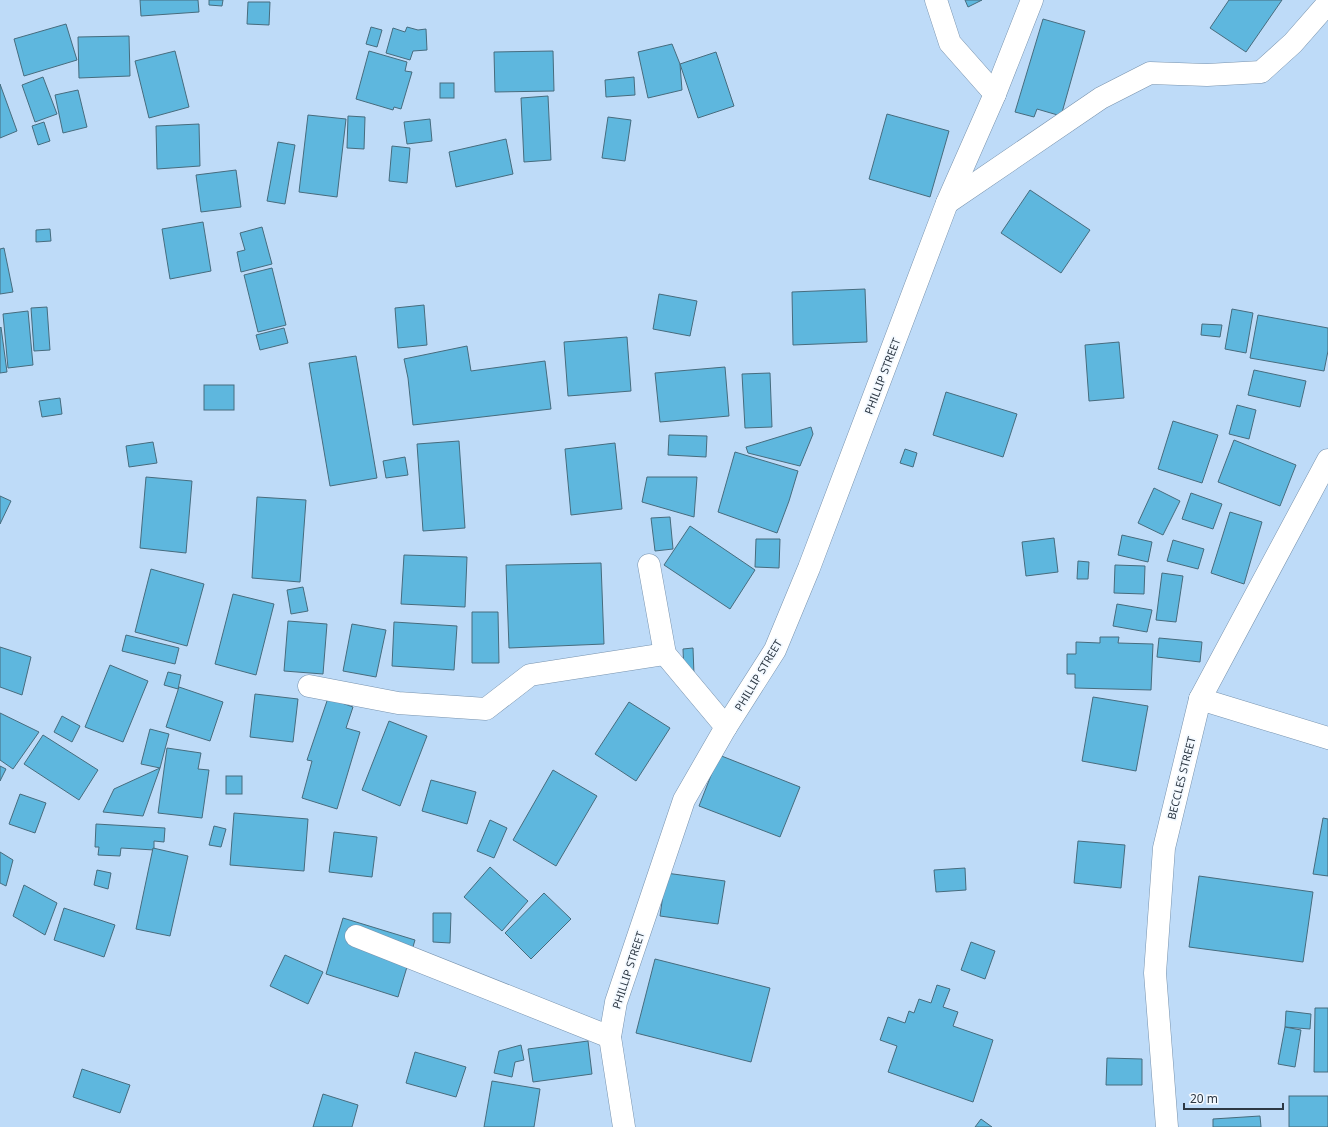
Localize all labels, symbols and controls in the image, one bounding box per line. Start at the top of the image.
street label: PHILLIP STREET [861,336,903,416]
street label: PHILLIP STREET [731,637,785,713]
street label: BECCLES STREET [1163,735,1199,821]
street label: PHILLIP STREET [608,929,648,1011]
scale bar [1184,1085,1283,1111]
text: 20 m [1190,1090,1218,1107]

